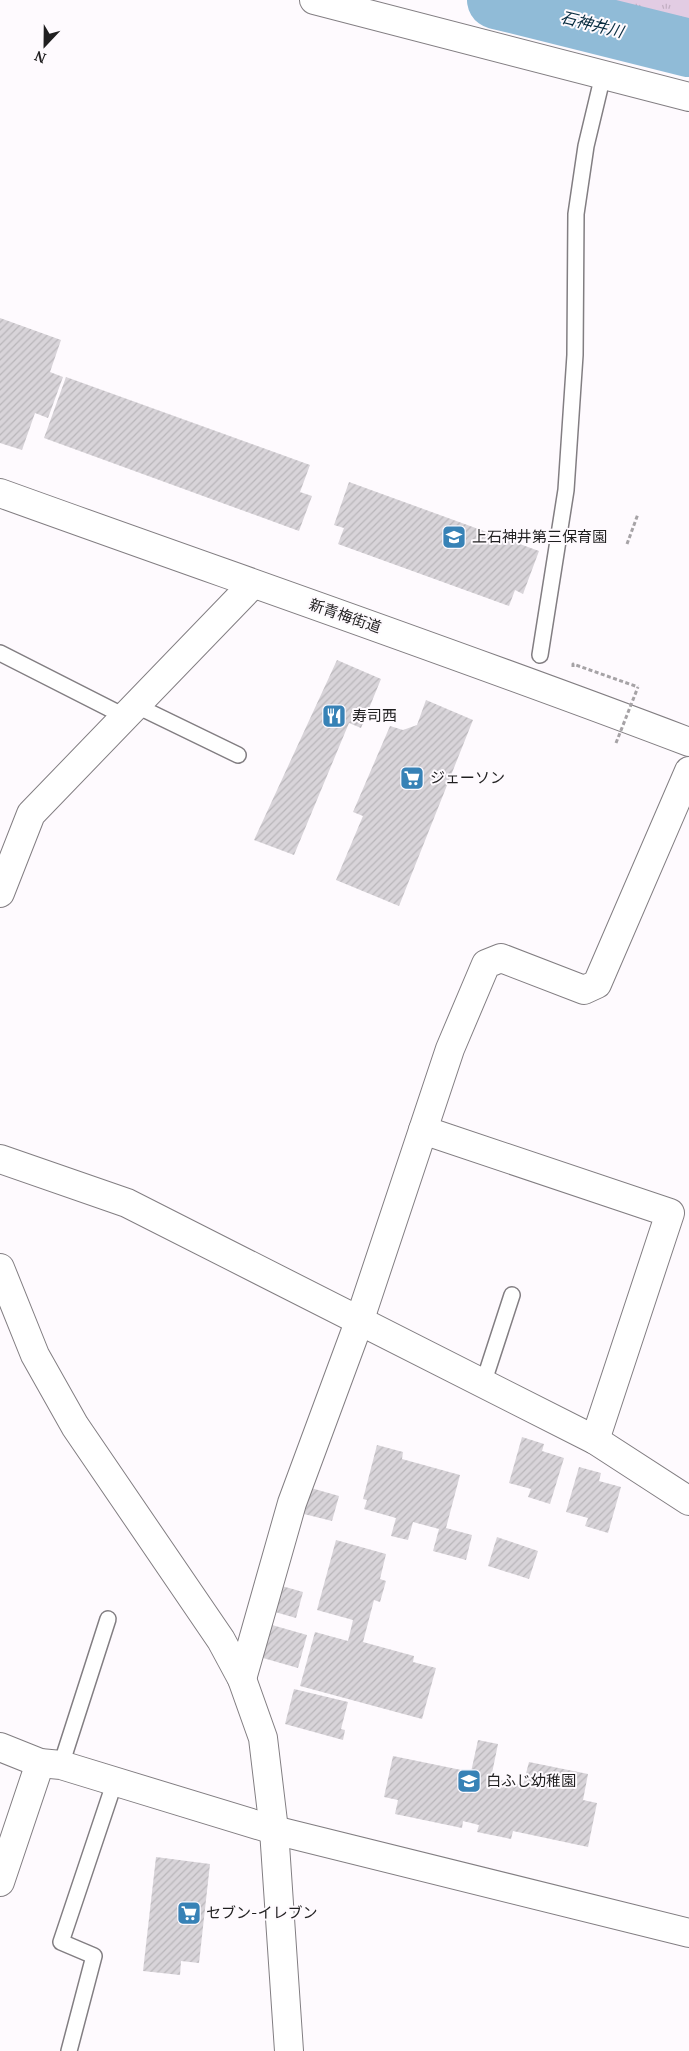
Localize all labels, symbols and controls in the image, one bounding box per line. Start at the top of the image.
water label: 石神井川 [558,6,628,43]
north arrow [20,20,70,70]
text: N [31,47,48,68]
school or university icon: 上石神井第三保育園 [441,524,467,550]
place label: 上石神井第三保育園 [472,526,607,546]
street label: 新青梅街道 [307,593,384,637]
restaurant icon: 寿司西 [321,703,347,729]
place label: 寿司西 [352,705,397,725]
supermarket icon: ジェーソン [399,765,425,791]
place label: ジェーソン [430,767,505,787]
school or university icon: 白ふじ幼稚園 [456,1768,482,1794]
place label: 白ふじ幼稚園 [486,1770,576,1790]
supermarket icon: セブン-イレブン [176,1900,202,1926]
place label: セブン-イレブン [206,1902,317,1922]

